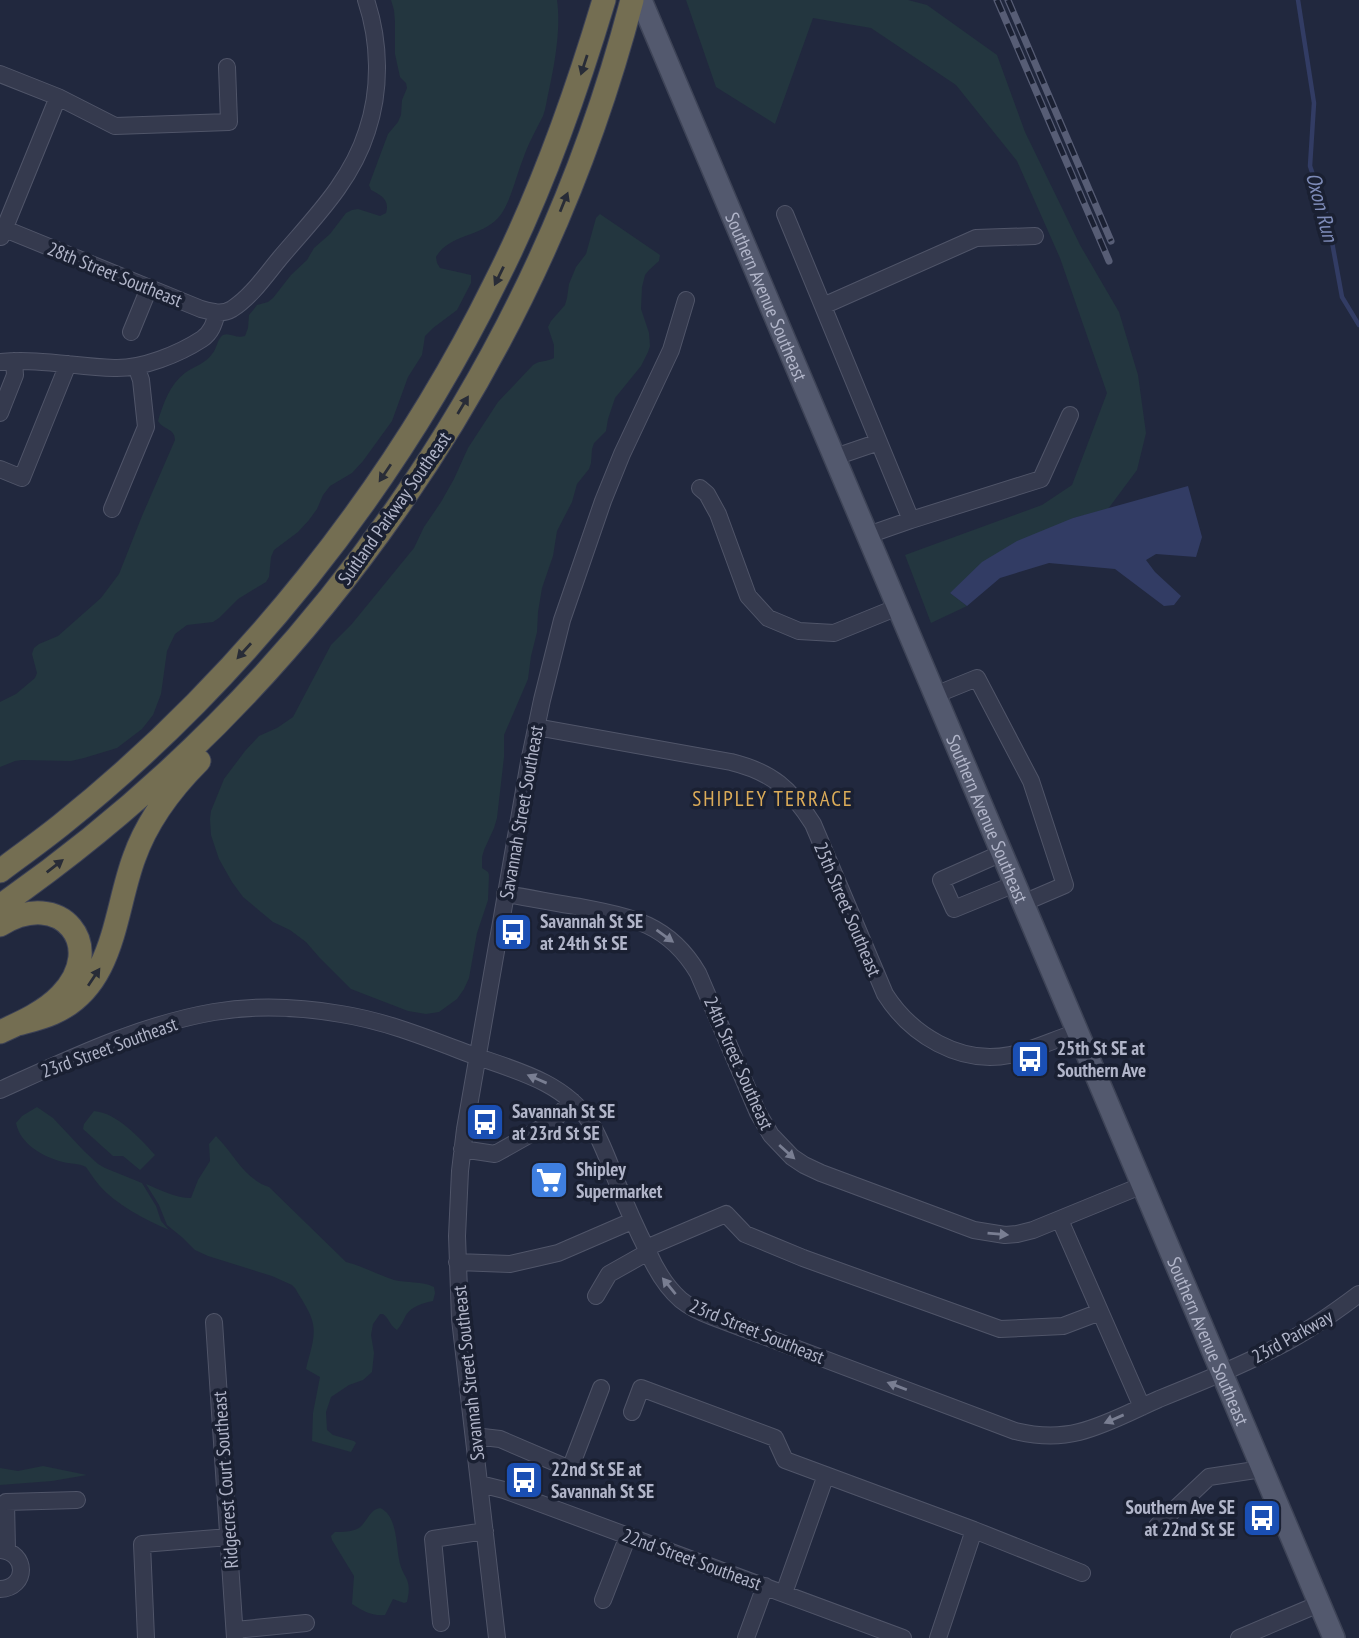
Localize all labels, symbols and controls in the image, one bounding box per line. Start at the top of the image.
one-way arrow [578,55,588,76]
water label: Oxon Run [1300,169,1345,246]
one-way arrow [559,191,570,212]
street label: Southern Avenue Southeast [720,209,813,385]
street label: 28th Street Southeast [44,236,187,312]
one-way arrow [493,266,504,286]
one-way arrow [457,396,469,415]
street label: Suitland Parkway Southeast [332,426,456,589]
one-way arrow [378,464,392,482]
one-way arrow [236,642,252,660]
street label: Savannah Street Southeast [494,722,548,901]
street label: Southern Avenue Southeast [941,731,1034,907]
district label: SHIPLEY TERRACE [692,785,854,812]
street label: 25th Street Southeast [809,838,887,980]
one-way arrow [46,860,64,874]
place label: Savannah St SE at 24th St SE [540,909,643,955]
bus stop icon: Savannah St SE at 24th St SE [492,911,534,953]
one-way arrow [656,928,674,942]
one-way arrow [87,968,101,986]
street label: 24th Street Southeast [699,993,779,1134]
street label: 23rd Street Southeast [38,1011,181,1083]
place label: 25th St SE at Southern Ave [1057,1036,1146,1082]
bus stop icon: 25th St SE at Southern Ave [1009,1038,1051,1080]
one-way arrow [526,1074,547,1085]
place label: Savannah St SE at 23rd St SE [512,1099,615,1145]
bus stop icon: Savannah St SE at 23rd St SE [464,1101,506,1143]
one-way arrow [778,1144,796,1160]
place label: Shipley Supermarket [576,1157,663,1203]
supermarket icon: Shipley Supermarket [528,1159,570,1201]
one-way arrow [987,1228,1009,1239]
street label: Southern Avenue Southeast [1162,1253,1255,1429]
one-way arrow [661,1278,676,1296]
street label: Savannah Street Southeast [447,1283,489,1462]
street label: 23rd Street Southeast [686,1293,829,1369]
street label: 23rd Parkway [1247,1304,1337,1368]
one-way arrow [887,1381,908,1392]
street label: Ridgecrest Court Southeast [207,1390,243,1569]
one-way arrow [1103,1414,1124,1425]
place label: 22nd St SE at Savannah St SE [551,1457,654,1503]
bus stop icon: 22nd St SE at Savannah St SE [503,1459,545,1501]
place label: Southern Ave SE at 22nd St SE [1126,1495,1235,1541]
bus stop icon: Southern Ave SE at 22nd St SE [1241,1497,1283,1539]
street label: 22nd Street Southeast [619,1523,766,1596]

